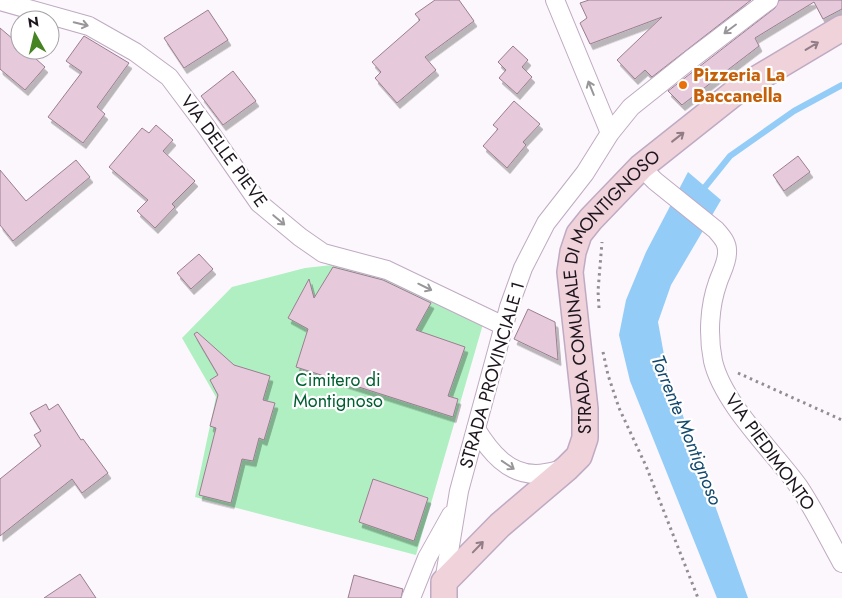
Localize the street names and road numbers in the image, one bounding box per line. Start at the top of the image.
street label: VIA DELLE PIEVE [174,89,274,213]
street label: STRADA COMUNALE DI MONTIGNOSO [557,144,666,434]
street label: STRADA PROVINCIALE 1 [453,279,531,471]
street label: VIA PIEDIMONTO [719,388,821,516]

